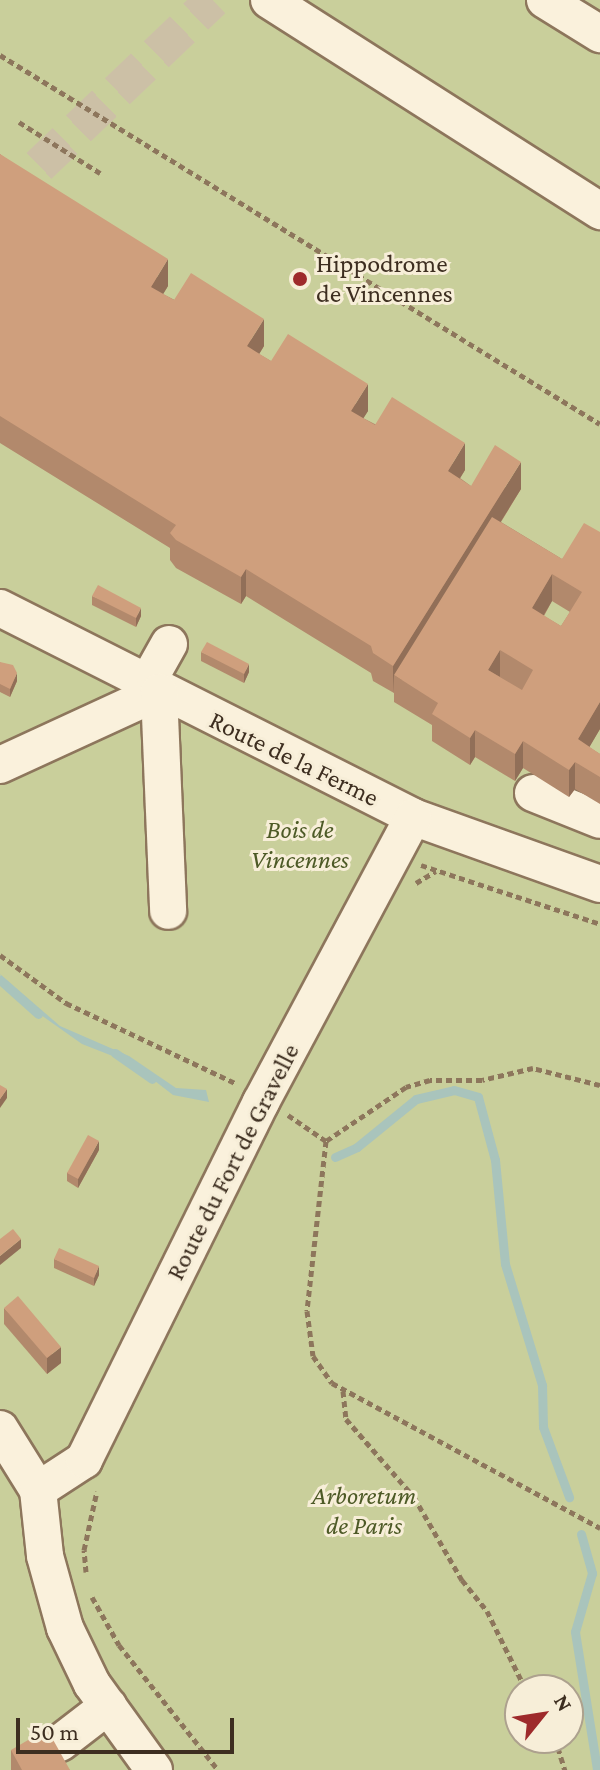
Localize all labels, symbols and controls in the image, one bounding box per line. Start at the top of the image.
place label: Hippodrome de Vincennes [316,248,453,310]
marker: Hippodrome de Vincennes [291,270,309,288]
street label: Route de la Ferme [204,705,384,813]
park label: Bois de Vincennes [251,814,349,876]
street label: Route du Fort de Gravelle [160,1039,306,1285]
park label: Arboretum de Paris [312,1480,416,1542]
north arrow [504,1674,584,1754]
text: N [549,1690,578,1715]
scale bar [20,1702,238,1752]
text: 50 m [30,1718,79,1745]

